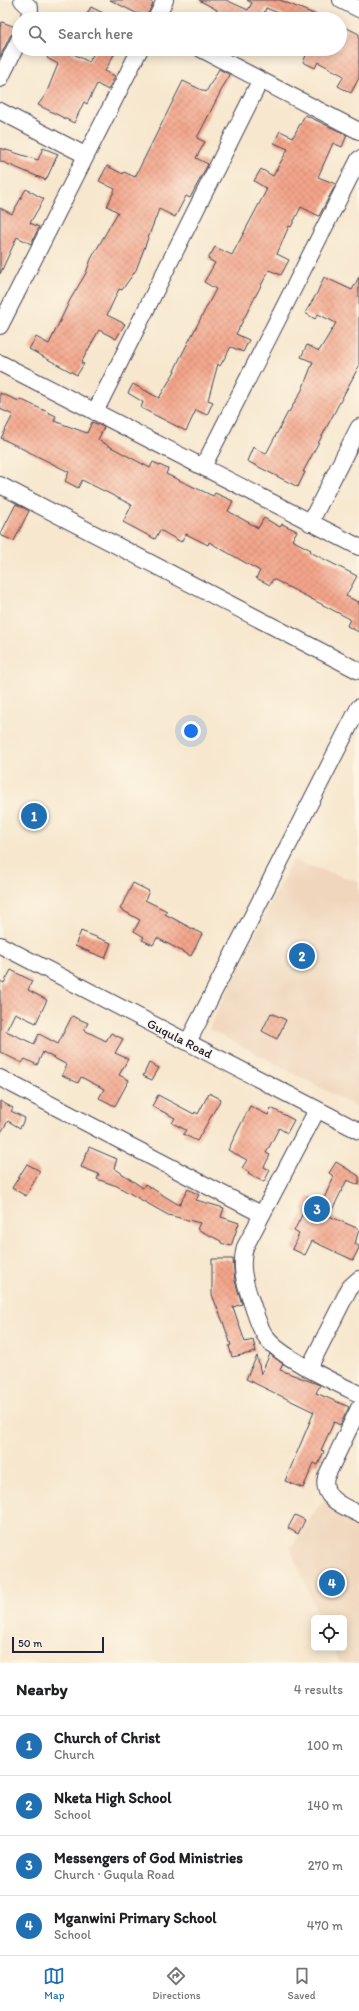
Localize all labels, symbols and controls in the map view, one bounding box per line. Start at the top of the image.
search box [12,12,347,56]
icon: search [26,23,48,45]
text: Search here [58,25,133,43]
your location [181,721,201,741]
pin: 1 [21,801,47,831]
pin: 2 [289,941,315,971]
street label: Guqula Road [145,1016,215,1061]
pin: 3 [304,1194,330,1224]
pin: 4 [319,1568,345,1598]
map controls [311,1615,347,1651]
button: locate [311,1615,347,1651]
scale bar [12,1635,104,1654]
text: 50 m [18,1637,42,1650]
text: Nearby [16,1679,68,1699]
text: 4 results [294,1682,343,1697]
text: Church of Christ [54,1729,161,1747]
text: 1 [26,1738,32,1753]
text: 100 m [307,1738,343,1753]
text: Church [54,1747,95,1762]
text: Nketa High School [54,1789,171,1807]
text: 2 [26,1798,32,1813]
text: 140 m [307,1798,343,1813]
text: School [54,1807,91,1822]
text: Messengers of God Ministries [54,1849,243,1867]
text: 3 [25,1858,33,1873]
text: 270 m [308,1858,343,1873]
text: Church · Guqula Road [54,1867,175,1882]
text: Mganwini Primary School [54,1909,217,1927]
text: 4 [25,1918,33,1933]
text: 470 m [307,1918,343,1933]
text: School [54,1927,91,1942]
tab: Map [43,1965,65,2002]
tab: Directions [152,1965,201,2002]
tab: Saved [287,1965,316,2002]

